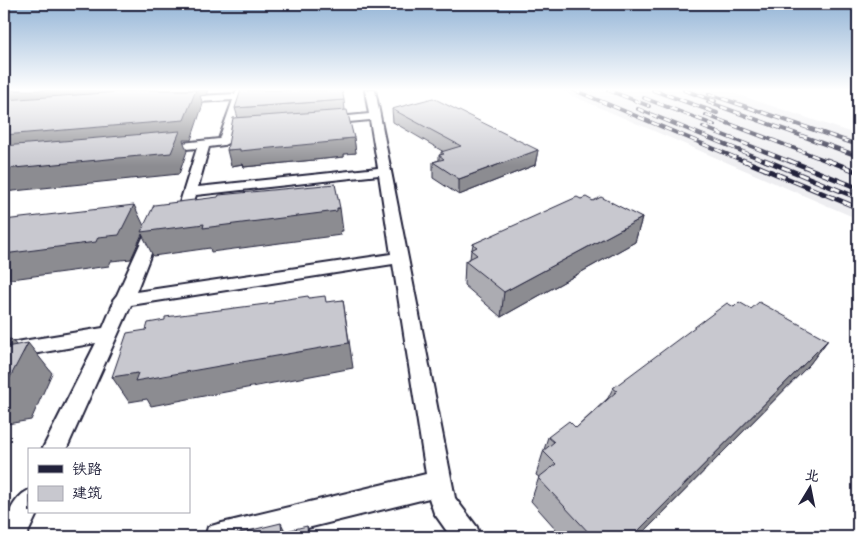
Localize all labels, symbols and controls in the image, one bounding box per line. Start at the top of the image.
legend [28,448,190,514]
text: 铁路 [72,458,102,478]
north arrow [784,464,834,514]
text: 北 [804,464,821,485]
text: 建筑 [72,482,102,502]

